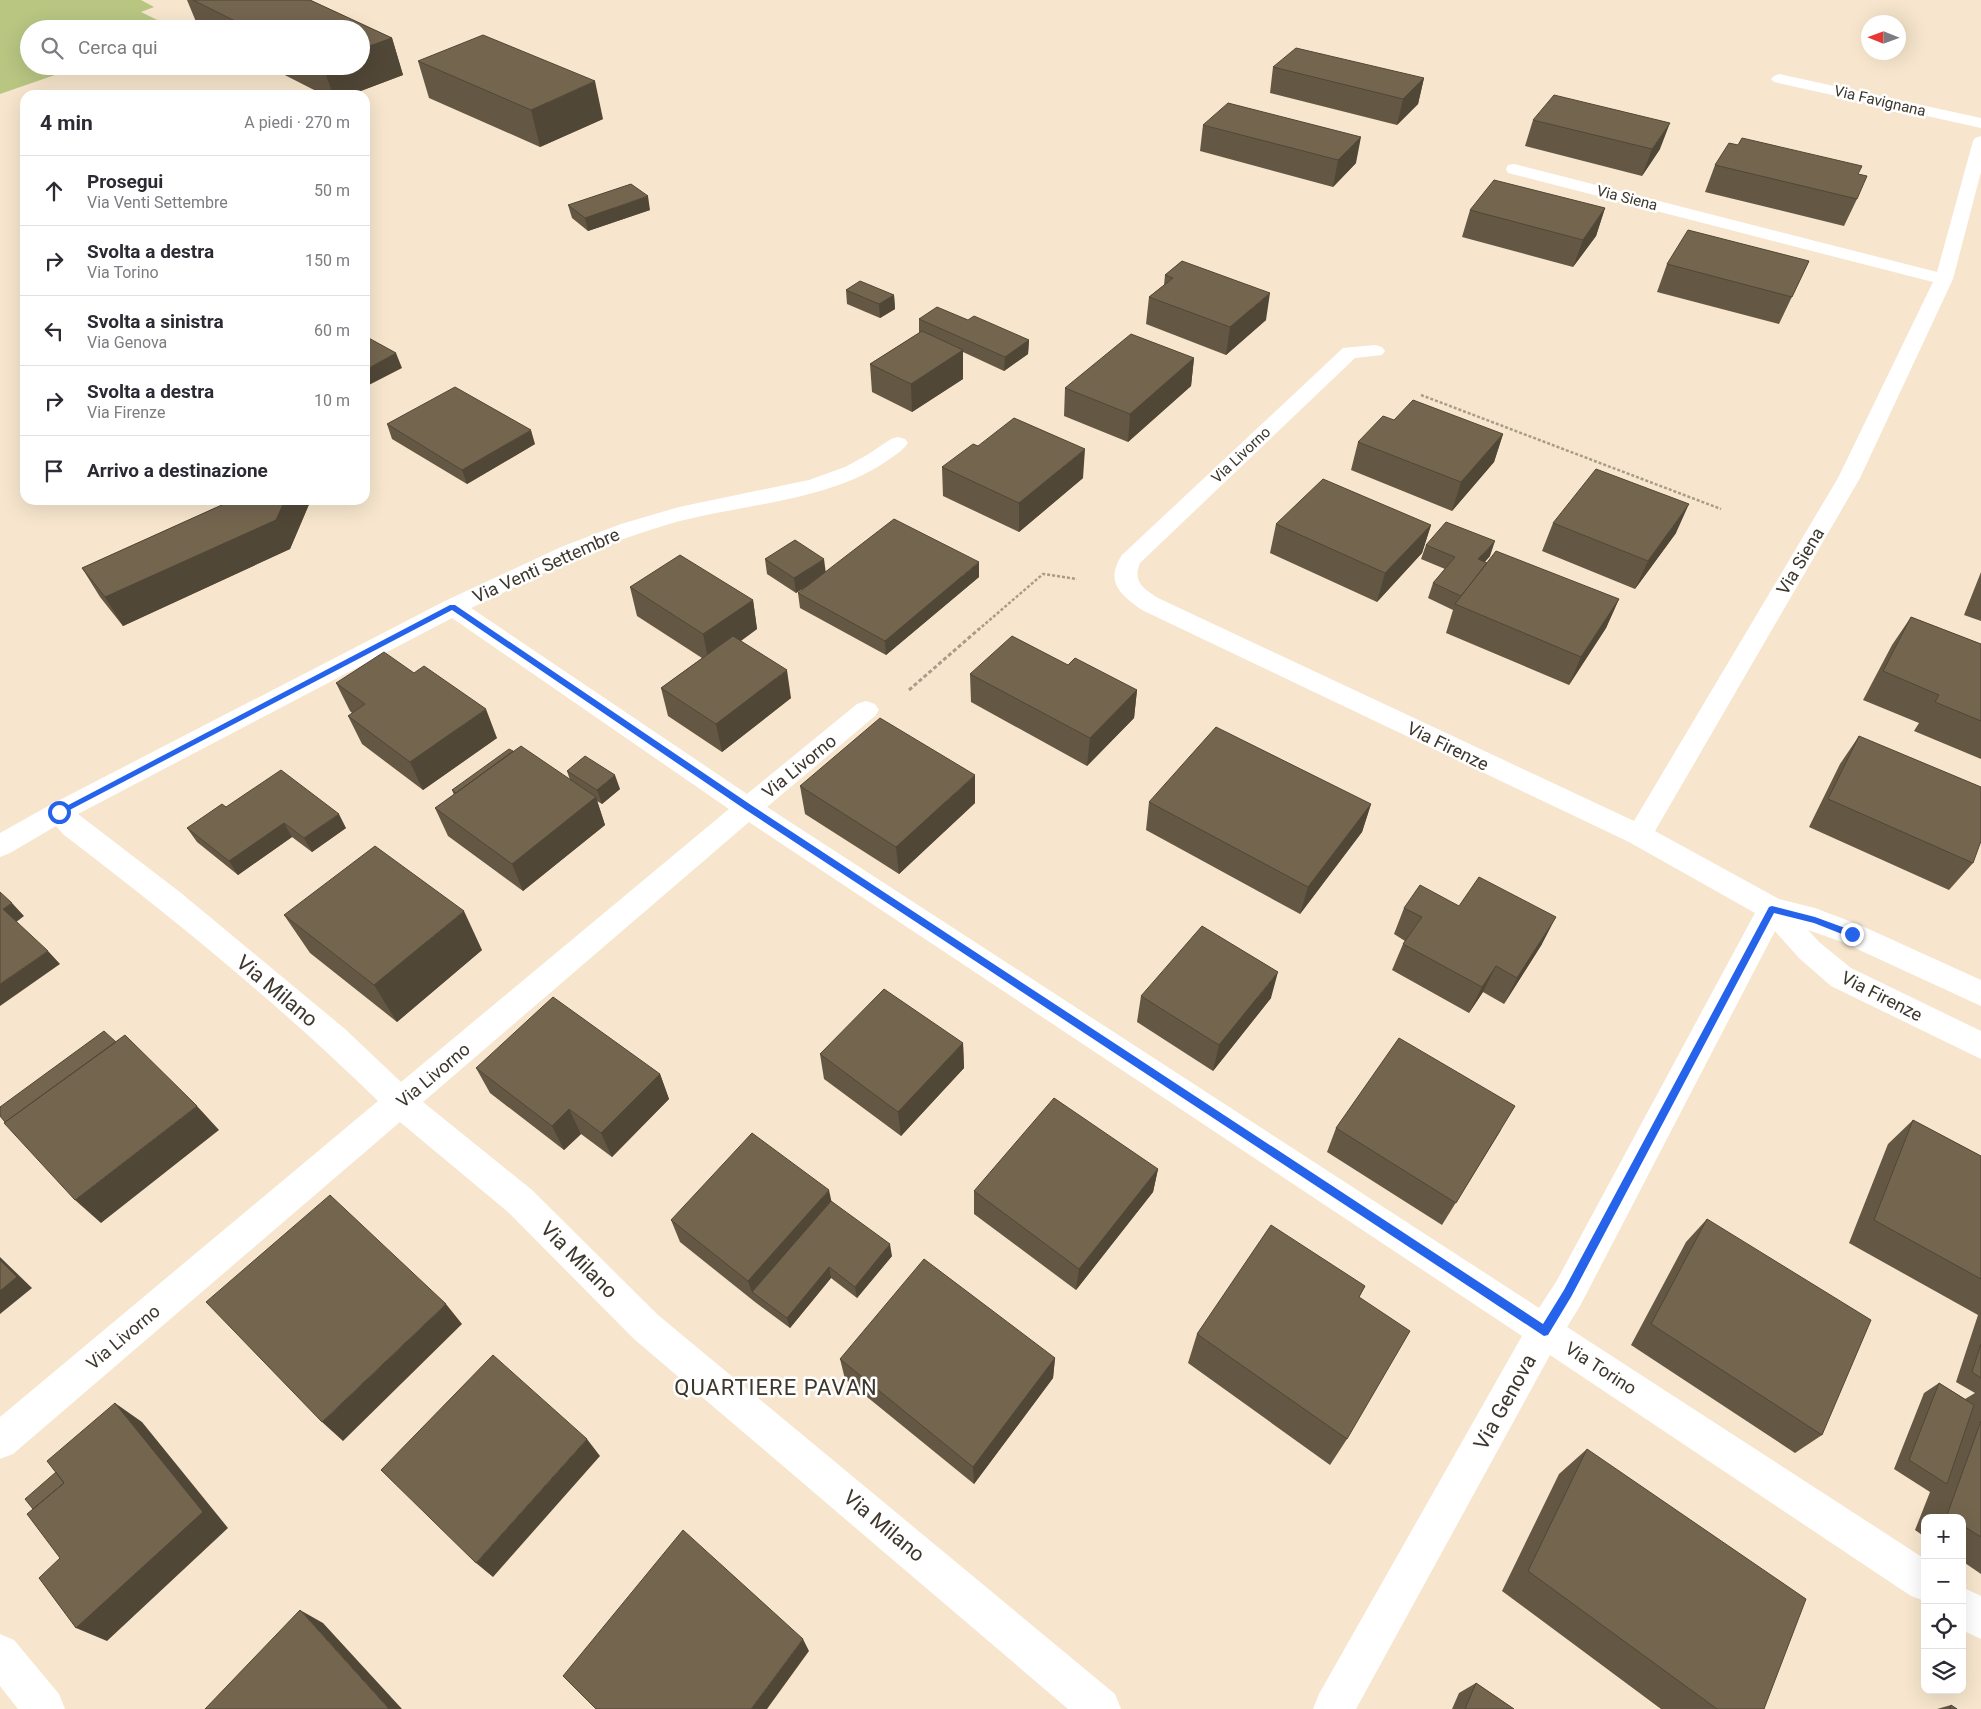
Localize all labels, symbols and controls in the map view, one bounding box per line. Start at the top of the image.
north arrow [1861,15,1906,60]
search box [20,20,370,75]
icon: search [38,34,66,62]
text: Cerca qui [78,36,158,59]
street label: Via Favignana [1832,82,1928,120]
text: 4 min [40,111,93,135]
text: A piedi · 270 m [244,113,350,132]
text: Prosegui [87,170,163,193]
icon: ahead [40,177,68,205]
text: 50 m [314,181,350,200]
street label: Via Siena [1595,182,1659,214]
text: Via Venti Settembre [87,193,228,212]
text: Svolta a destra [87,240,214,263]
icon: right [40,247,68,275]
text: 150 m [305,251,350,270]
text: Via Torino [87,263,159,282]
text: Svolta a sinistra [87,310,224,333]
icon: left [40,317,68,345]
text: 60 m [314,321,350,340]
text: Via Genova [87,333,167,352]
text: Svolta a destra [87,380,214,403]
icon: right [40,387,68,415]
text: 10 m [314,391,350,410]
text: Via Firenze [87,403,165,422]
street label: Via Livorno [1208,423,1274,487]
icon: arrive [40,457,68,485]
text: Arrivo a destinazione [87,459,268,482]
street label: Via Venti Settembre [469,523,623,607]
street label: Via Siena [1772,524,1828,598]
street label: Via Firenze [1404,717,1492,775]
street label: Via Livorno [758,730,840,802]
route start [48,801,71,824]
route end [1841,923,1864,946]
street label: Via Milano [231,950,323,1032]
street label: Via Firenze [1838,967,1926,1025]
street label: Via Livorno [392,1038,474,1112]
street label: Via Milano [536,1217,622,1303]
street label: Via Livorno [82,1300,164,1374]
street label: Via Torino [1561,1337,1641,1399]
street label: Via Genova [1469,1350,1541,1454]
district label: QUARTIERE PAVAN [674,1375,878,1400]
street label: Via Milano [838,1485,930,1567]
map controls [1921,1514,1966,1694]
button: + [1921,1514,1966,1559]
button: − [1921,1559,1966,1604]
button: locate [1921,1604,1966,1649]
button: layers [1921,1649,1966,1694]

